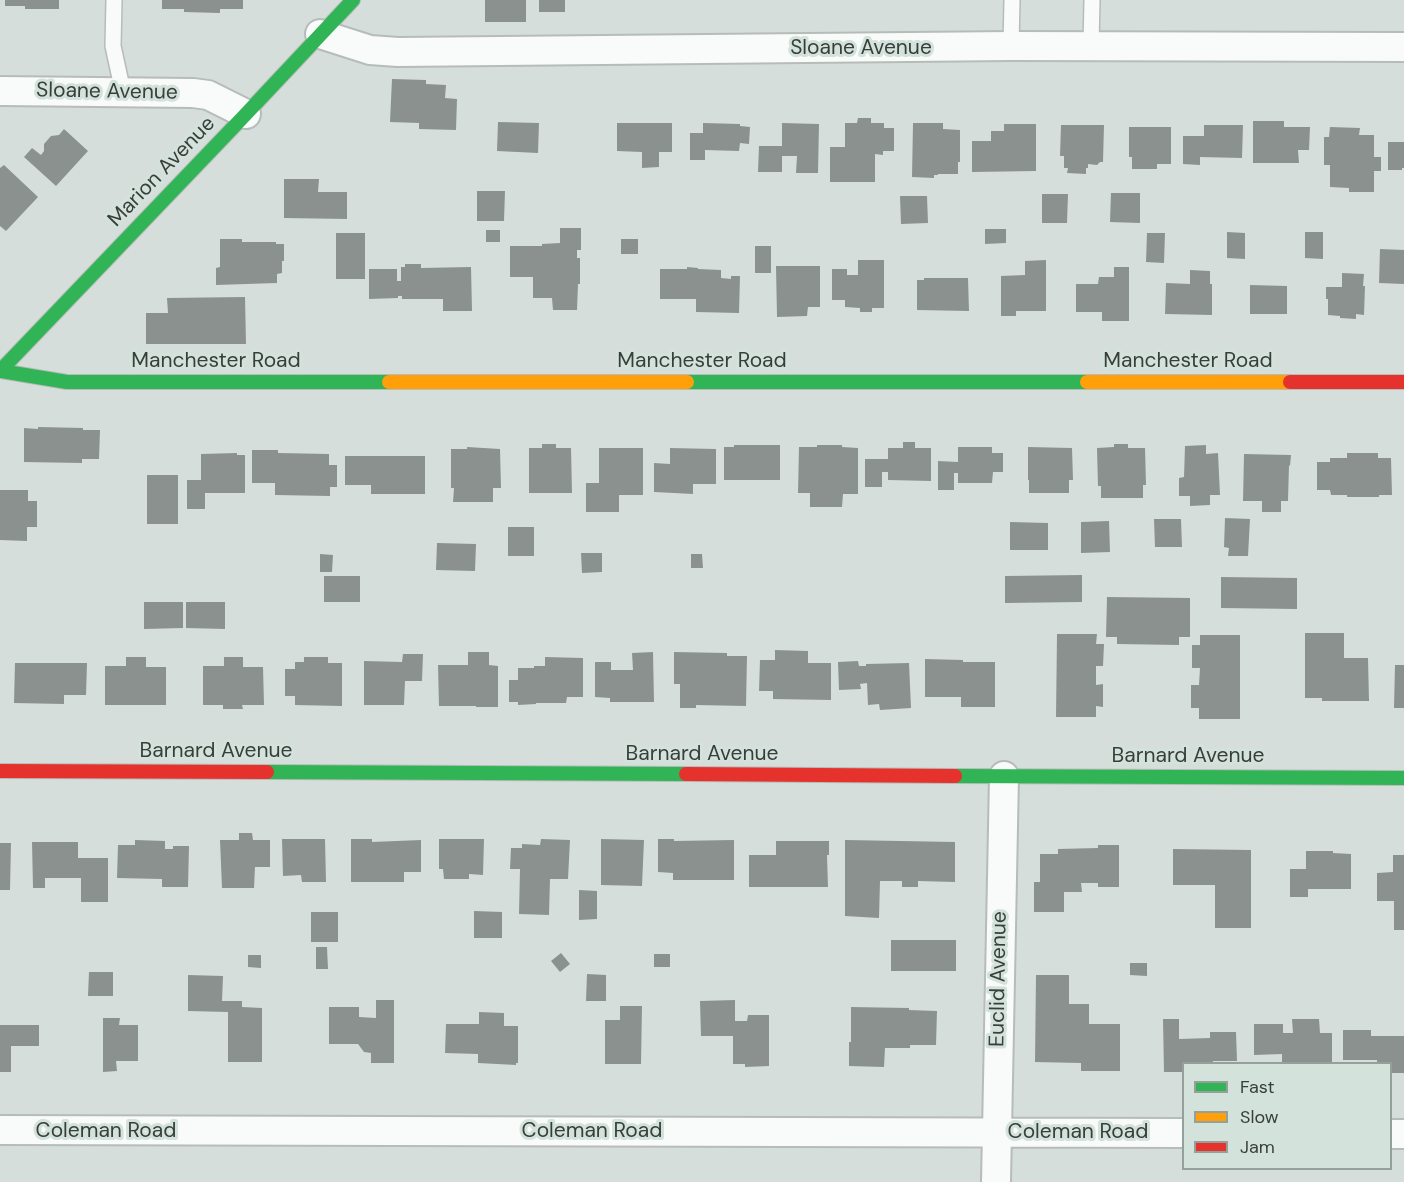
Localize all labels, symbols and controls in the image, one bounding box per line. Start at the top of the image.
street label: Sloane Avenue [790,35,932,61]
street label: Sloane Avenue [36,78,178,106]
street label: Marion Avenue [103,112,221,232]
street label: Manchester Road [131,348,301,374]
street label: Manchester Road [617,348,787,374]
street label: Manchester Road [1103,348,1273,374]
street label: Barnard Avenue [140,738,292,764]
street label: Barnard Avenue [626,741,778,767]
street label: Barnard Avenue [1112,743,1264,769]
street label: Euclid Avenue [985,911,1013,1047]
legend [1182,1062,1392,1170]
text: Fast [1240,1075,1275,1099]
text: Slow [1240,1105,1279,1129]
street label: Coleman Road [36,1118,176,1144]
street label: Coleman Road [522,1118,662,1144]
street label: Coleman Road [1008,1119,1148,1145]
text: Jam [1240,1135,1275,1159]

